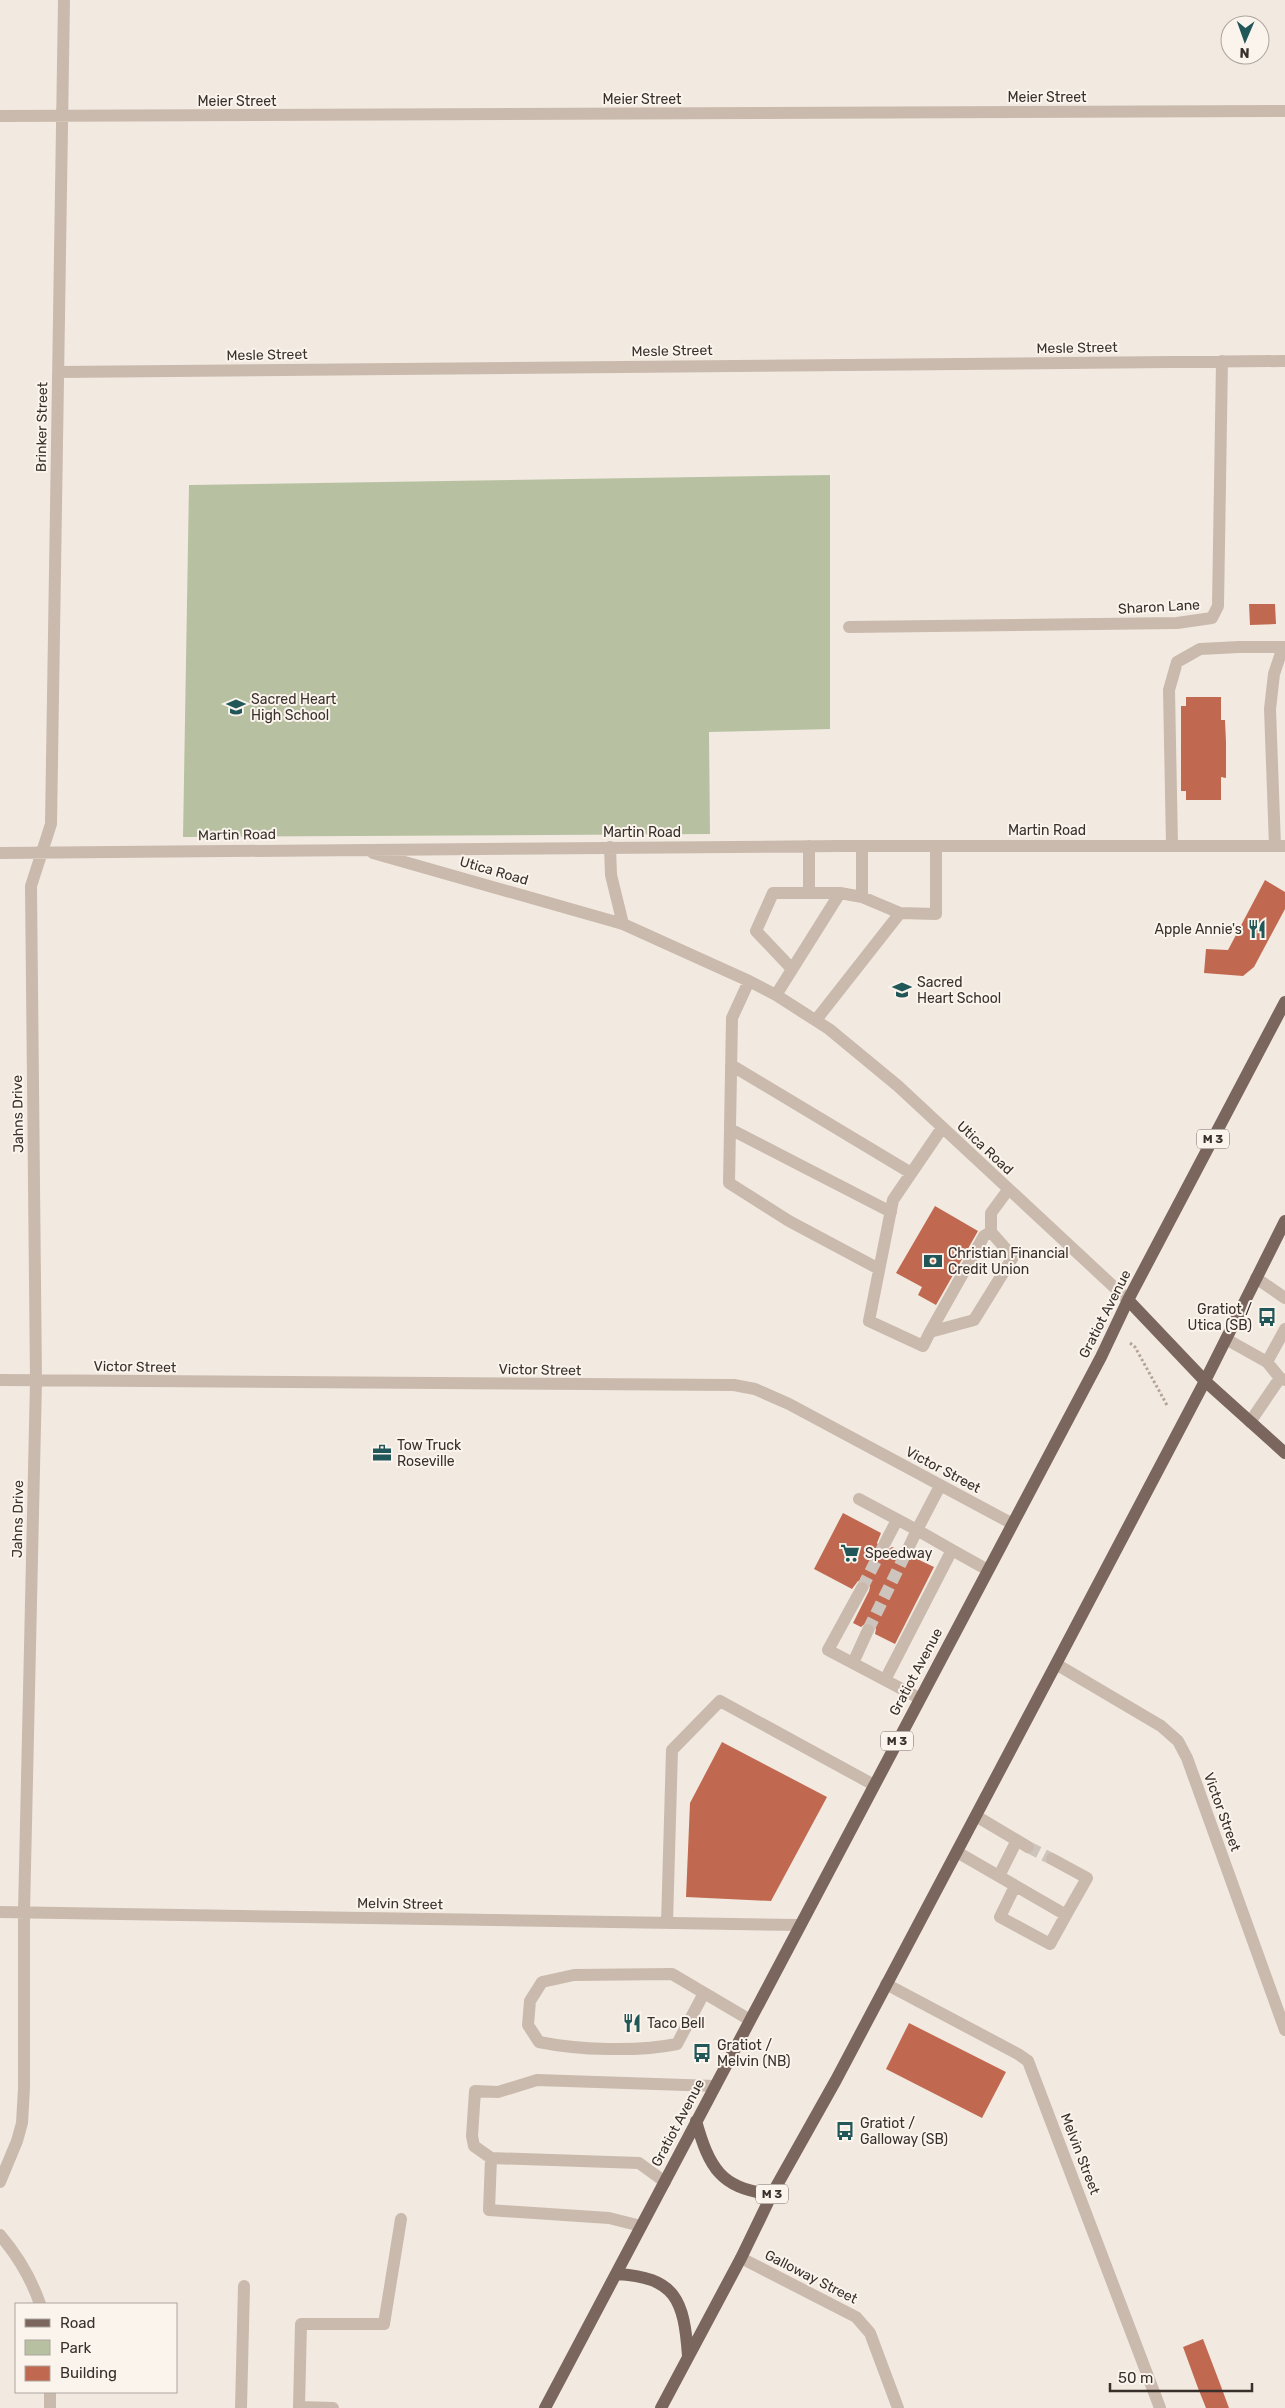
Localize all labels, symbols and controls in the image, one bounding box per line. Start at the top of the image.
north arrow [1220,15,1270,65]
text: N [1239,44,1250,61]
street label: Meier Street [1007,89,1087,106]
street label: Meier Street [602,91,682,108]
street label: Meier Street [197,93,277,110]
street label: Mesle Street [1036,339,1118,357]
street label: Mesle Street [631,342,713,360]
street label: Mesle Street [226,346,308,364]
street label: Brinker Street [33,381,51,472]
street label: Sharon Lane [1118,596,1201,618]
place label: Sacred Heart High School [251,691,337,724]
school or university icon: Sacred Heart High School [225,696,247,718]
street label: Martin Road [1008,822,1086,839]
street label: Martin Road [603,824,681,841]
street label: Martin Road [198,826,276,844]
street label: Utica Road [458,853,530,889]
restaurant icon: Apple Annie's [1246,918,1268,940]
place label: Apple Annie's [1155,921,1242,938]
place label: Sacred Heart School [917,974,1001,1007]
school or university icon: Sacred Heart School [891,979,913,1001]
street label: Jahns Drive [9,1075,27,1153]
street label: Utica Road [953,1118,1017,1178]
road number: M 3 [1197,1130,1229,1148]
place label: Christian Financial Credit Union [948,1245,1069,1278]
bank icon: Christian Financial Credit Union [922,1250,944,1272]
street label: Gratiot Avenue [1075,1267,1135,1361]
place label: Gratiot / Utica (SB) [1188,1301,1252,1334]
bus stop icon: Gratiot / Utica (SB) [1256,1306,1278,1328]
street label: Victor Street [94,1358,177,1376]
street label: Victor Street [499,1361,582,1379]
place label: Tow Truck Roseville [397,1437,462,1470]
office icon: Tow Truck Roseville [371,1442,393,1464]
street label: Victor Street [903,1443,984,1497]
street label: Jahns Drive [9,1480,27,1558]
supermarket icon: Speedway [839,1542,861,1564]
place label: Speedway [865,1545,933,1562]
street label: Gratiot Avenue [886,1625,946,1719]
road number: M 3 [881,1732,913,1750]
street label: Victor Street [1200,1770,1244,1854]
street label: Melvin Street [357,1895,444,1913]
restaurant icon: Taco Bell [621,2012,643,2034]
place label: Taco Bell [647,2015,705,2032]
place label: Gratiot / Melvin (NB) [717,2037,791,2070]
bus stop icon: Gratiot / Melvin (NB) [691,2042,713,2064]
street label: Gratiot Avenue [648,2076,708,2170]
street label: Melvin Street [1057,2111,1104,2198]
place label: Gratiot / Galloway (SB) [860,2115,948,2148]
bus stop icon: Gratiot / Galloway (SB) [834,2120,856,2142]
road number: M 3 [756,2184,788,2204]
street label: Galloway Street [762,2246,861,2308]
legend [15,2303,178,2393]
text: Road [60,2314,96,2332]
text: Park [60,2339,91,2357]
scale bar [1110,2360,1252,2392]
text: Building [60,2364,117,2382]
text: 50 m [1118,2369,1153,2387]

